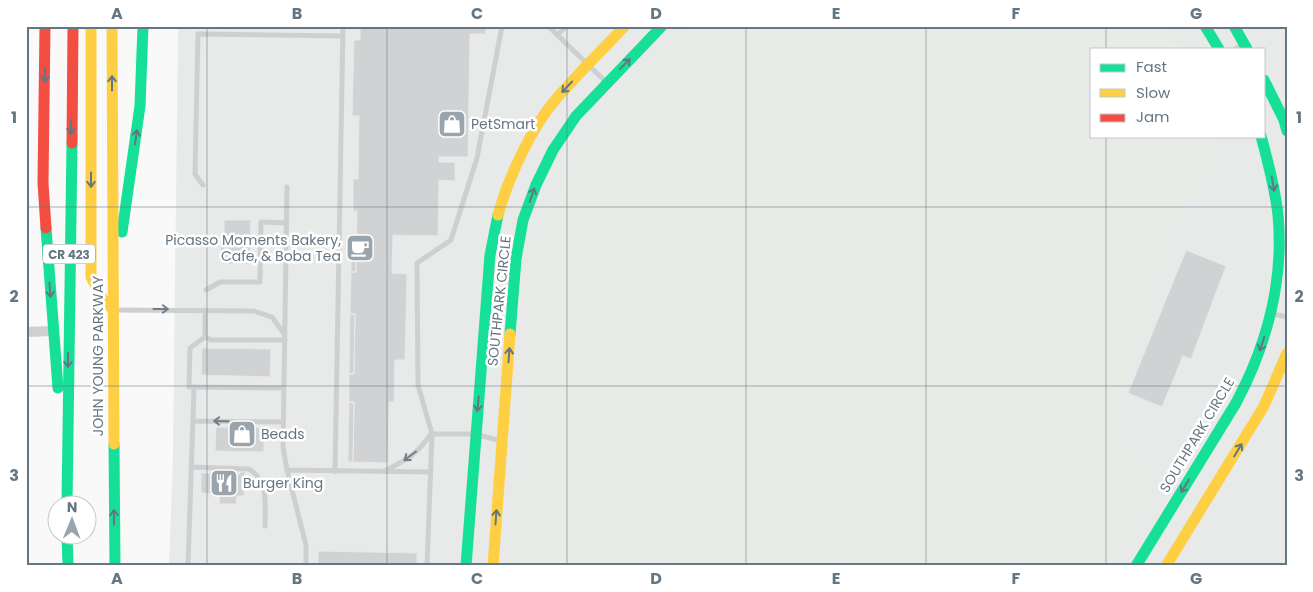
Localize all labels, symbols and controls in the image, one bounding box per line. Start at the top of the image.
text: A [111,2,123,25]
text: B [292,2,302,25]
text: C [471,2,483,25]
text: D [650,2,662,25]
text: E [832,2,840,25]
text: F [1012,2,1021,25]
text: G [1190,2,1202,25]
legend [1090,48,1266,138]
text: Fast [1136,56,1167,77]
one-way arrow [619,57,631,70]
one-way arrow [40,67,49,83]
one-way arrow [107,75,117,92]
one-way arrow [561,80,573,93]
text: Slow [1136,82,1171,103]
text: 1 [11,106,17,129]
text: Jam [1136,106,1170,127]
text: 1 [1296,106,1302,129]
shop icon: PetSmart [437,109,467,139]
place label: PetSmart [471,114,535,134]
one-way arrow [66,119,76,135]
one-way arrow [131,129,141,145]
one-way arrow [86,172,96,188]
one-way arrow [1268,175,1278,191]
one-way arrow [528,188,537,203]
place label: Picasso Moments Bakery, Cafe, & Boba Tea [165,230,341,266]
cafe icon: Picasso Moments Bakery, Cafe, & Boba Tea [345,233,375,263]
street label: SOUTHPARK CIRCLE [482,235,516,367]
road number: CR 423 [43,244,95,264]
street label: JOHN YOUNG PARKWAY [88,276,108,436]
one-way arrow [45,281,54,297]
text: 2 [9,285,19,308]
text: 2 [1294,285,1304,308]
one-way arrow [153,304,169,314]
one-way arrow [1257,335,1267,351]
one-way arrow [504,347,513,363]
one-way arrow [63,352,73,368]
street label: SOUTHPARK CIRCLE [1155,374,1239,496]
one-way arrow [473,396,482,412]
one-way arrow [213,416,229,426]
shop icon: Beads [227,419,257,449]
place label: Beads [261,424,305,444]
one-way arrow [1233,443,1243,457]
one-way arrow [403,451,417,461]
text: 3 [9,464,19,487]
text: 3 [1294,464,1304,487]
restaurant icon: Burger King [209,468,239,498]
place label: Burger King [243,473,323,493]
one-way arrow [1180,479,1190,493]
north arrow [48,494,98,544]
text: N [67,497,78,517]
one-way arrow [110,509,119,525]
one-way arrow [492,509,501,525]
text: A [111,567,123,590]
text: B [292,567,302,590]
text: C [471,567,483,590]
text: D [650,567,662,590]
text: E [832,567,840,590]
text: F [1012,567,1021,590]
text: G [1190,567,1202,590]

